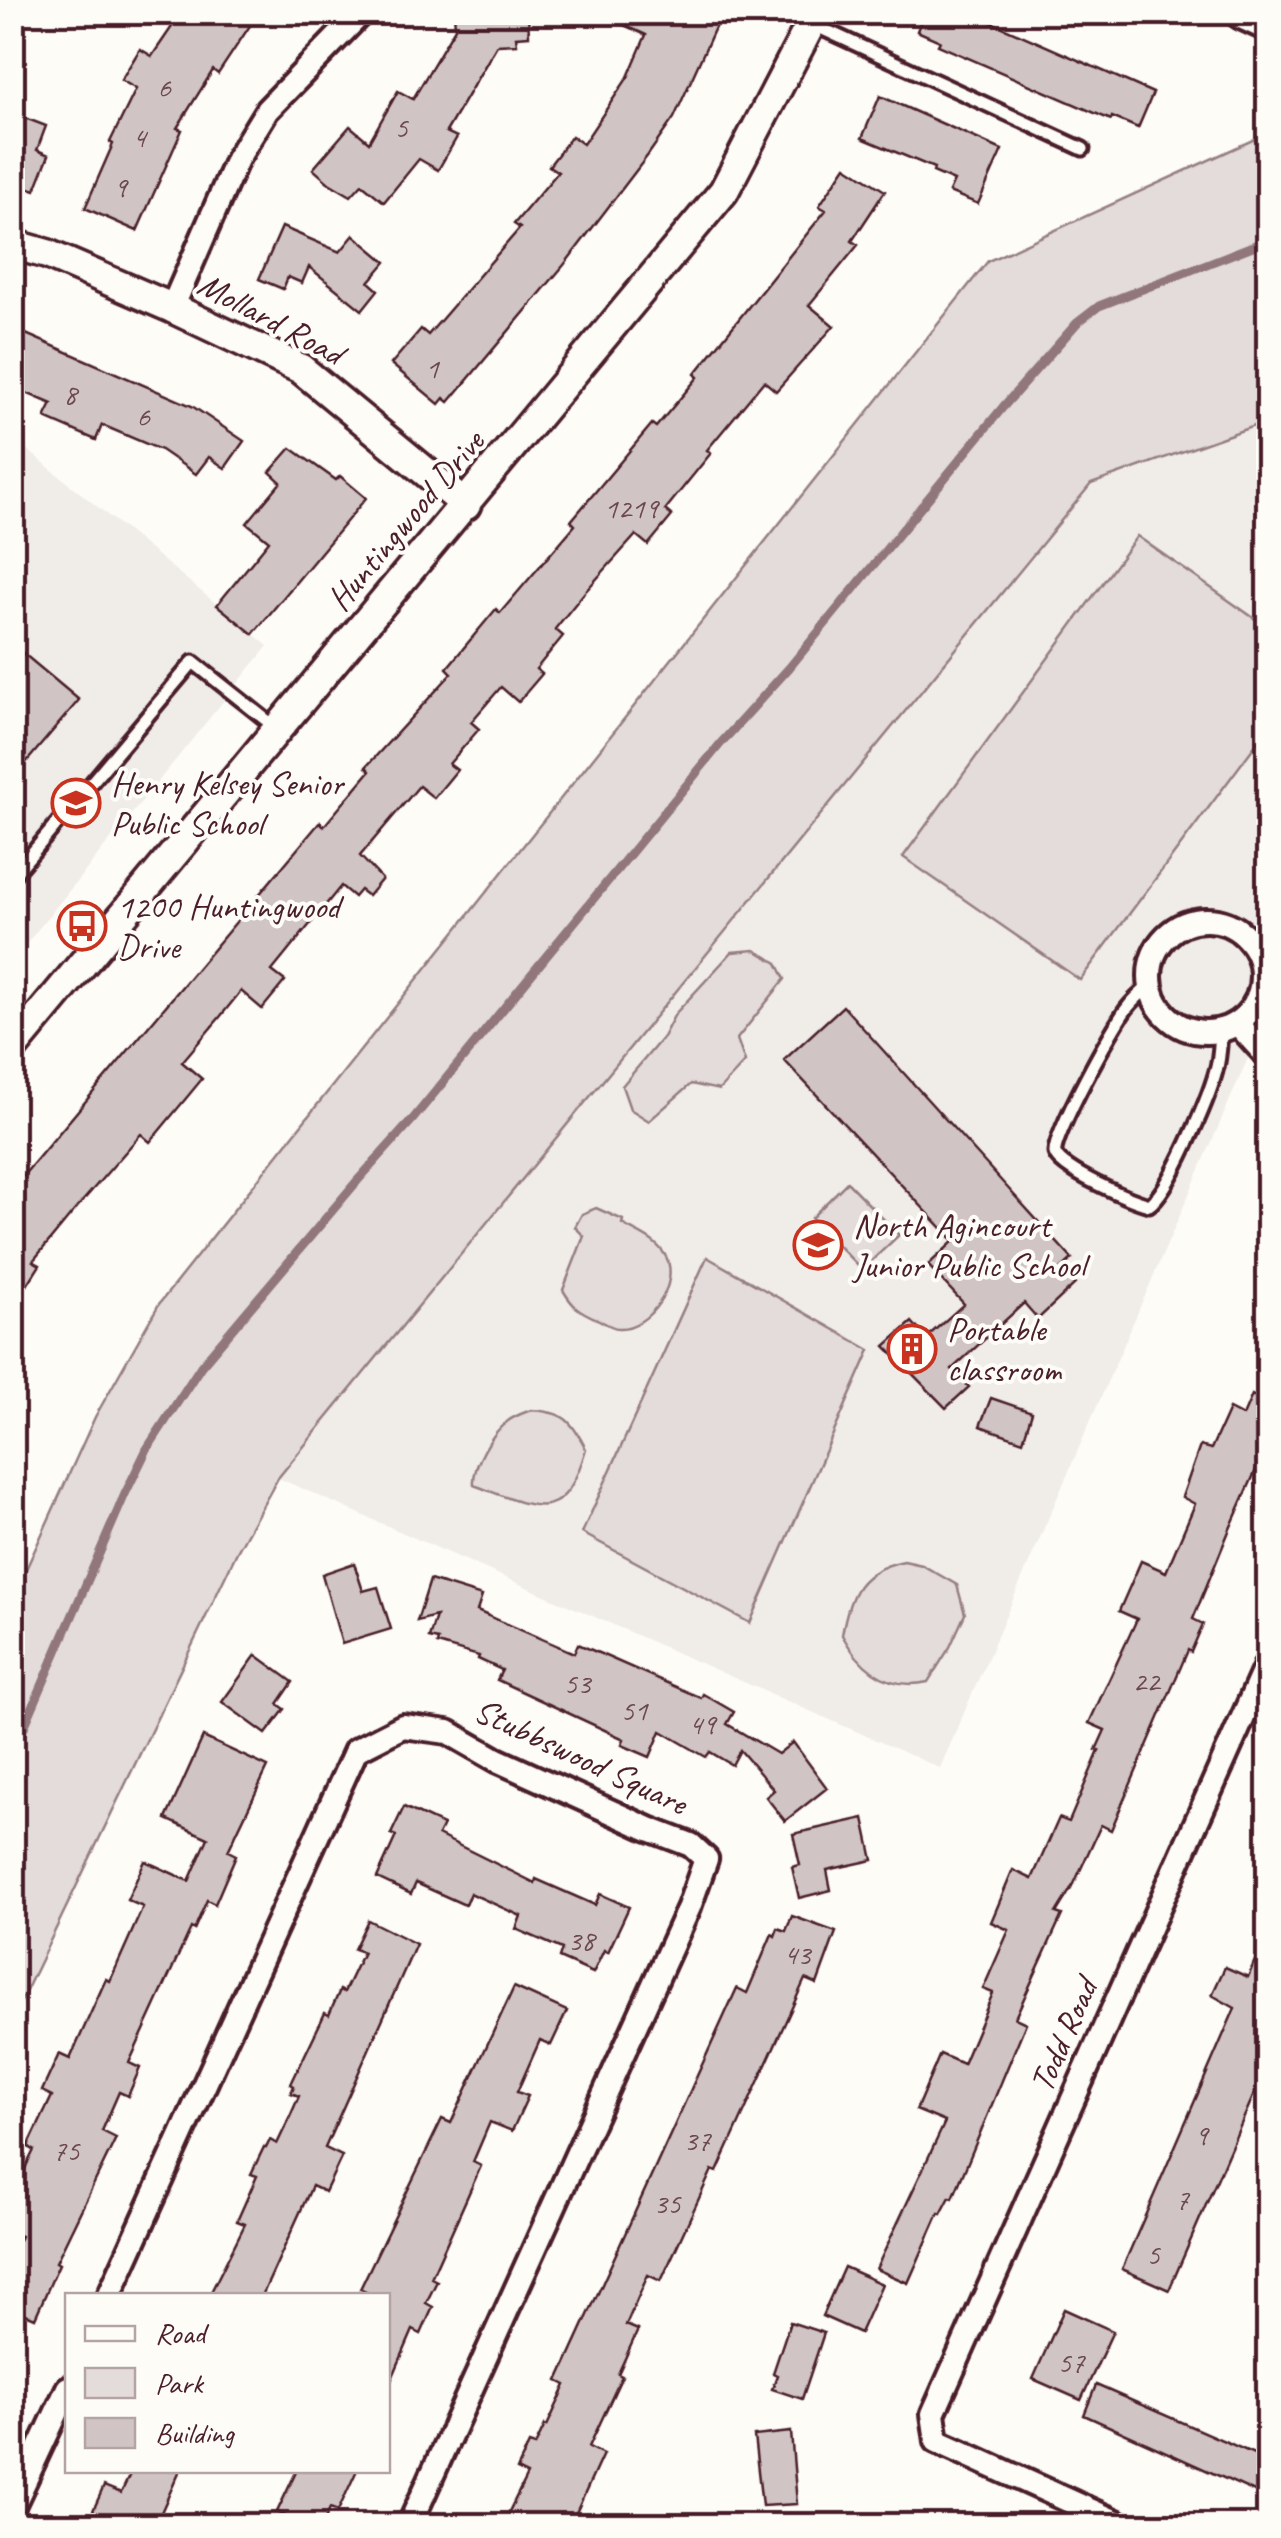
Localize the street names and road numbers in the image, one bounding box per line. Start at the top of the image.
street label: Mollard Road [190,261,356,378]
street label: Huntingwood Drive [317,419,496,620]
street label: Stubbswood Square [467,1688,697,1827]
street label: Todd Road [1019,1967,1110,2099]

